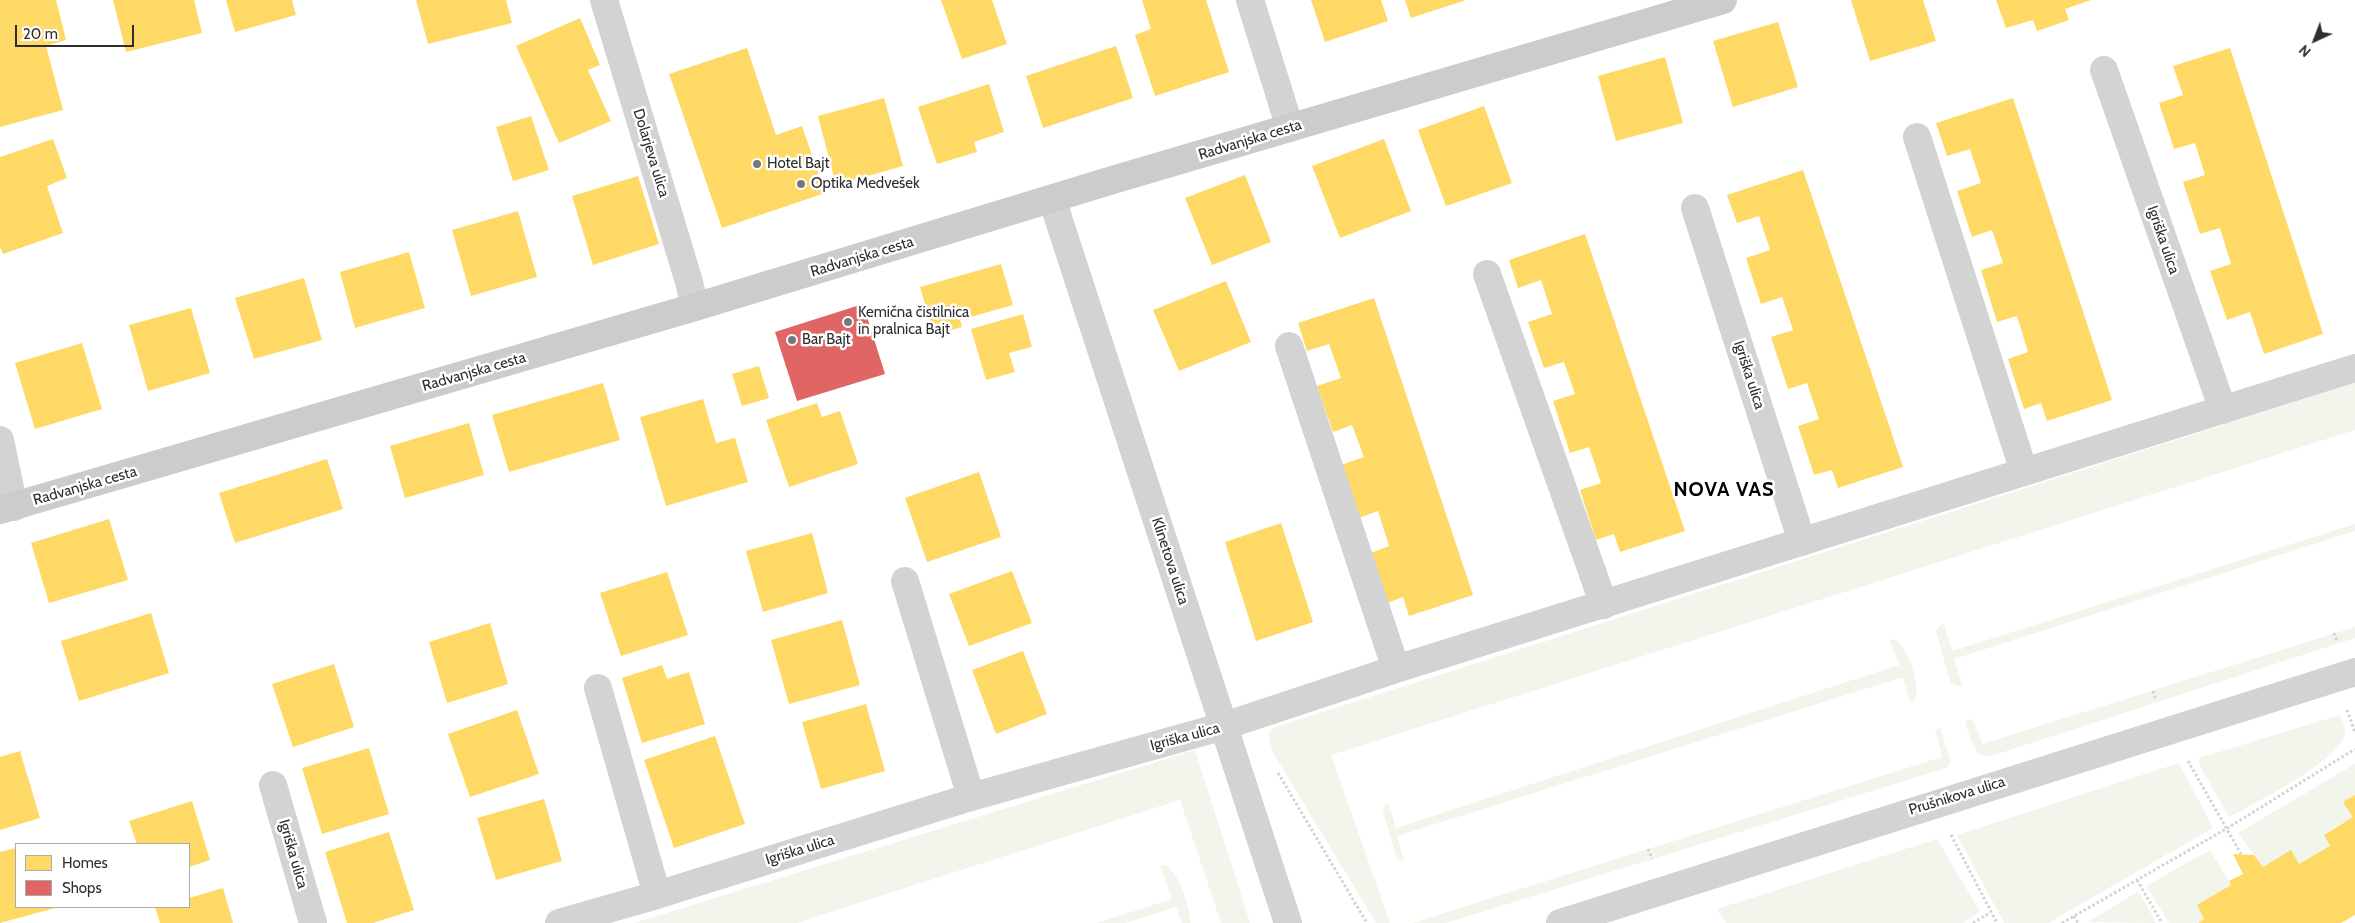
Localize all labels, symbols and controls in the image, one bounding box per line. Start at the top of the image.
scale bar [18,15,136,47]
north arrow [2290,15,2340,65]
text: 20 m [23,25,58,43]
text: N [2295,41,2315,61]
street label: Dolarjeva ulica [629,106,673,200]
street label: Radvanjska cesta [1196,116,1304,164]
place label: Hotel Bajt [767,155,830,173]
marker: Hotel Bajt [751,158,763,170]
place label: Optika Medvešek [811,175,920,193]
marker: Optika Medvešek [795,178,807,190]
street label: Igriška ulica [2143,203,2183,277]
street label: Radvanjska cesta [808,233,916,281]
place label: Kemična čistilnica in pralnica Bajt [858,304,969,339]
marker: Kemična čistilnica in pralnica Bajt [842,316,854,328]
place label: Bar Bajt [802,331,851,349]
marker: Bar Bajt [786,334,798,346]
street label: Igriška ulica [1729,338,1769,412]
street label: Radvanjska cesta [420,349,528,395]
street label: Radvanjska cesta [31,463,139,509]
district label: NOVA VAS [1672,478,1776,502]
street label: Klinetova ulica [1147,515,1193,607]
street label: Igriška ulica [1148,719,1222,755]
street label: Prušnikova ulica [1907,773,2007,819]
street label: Igriška ulica [275,817,311,891]
street label: Igriška ulica [763,831,837,869]
legend [15,843,190,908]
text: Homes [62,854,108,872]
text: Shops [62,879,102,897]

